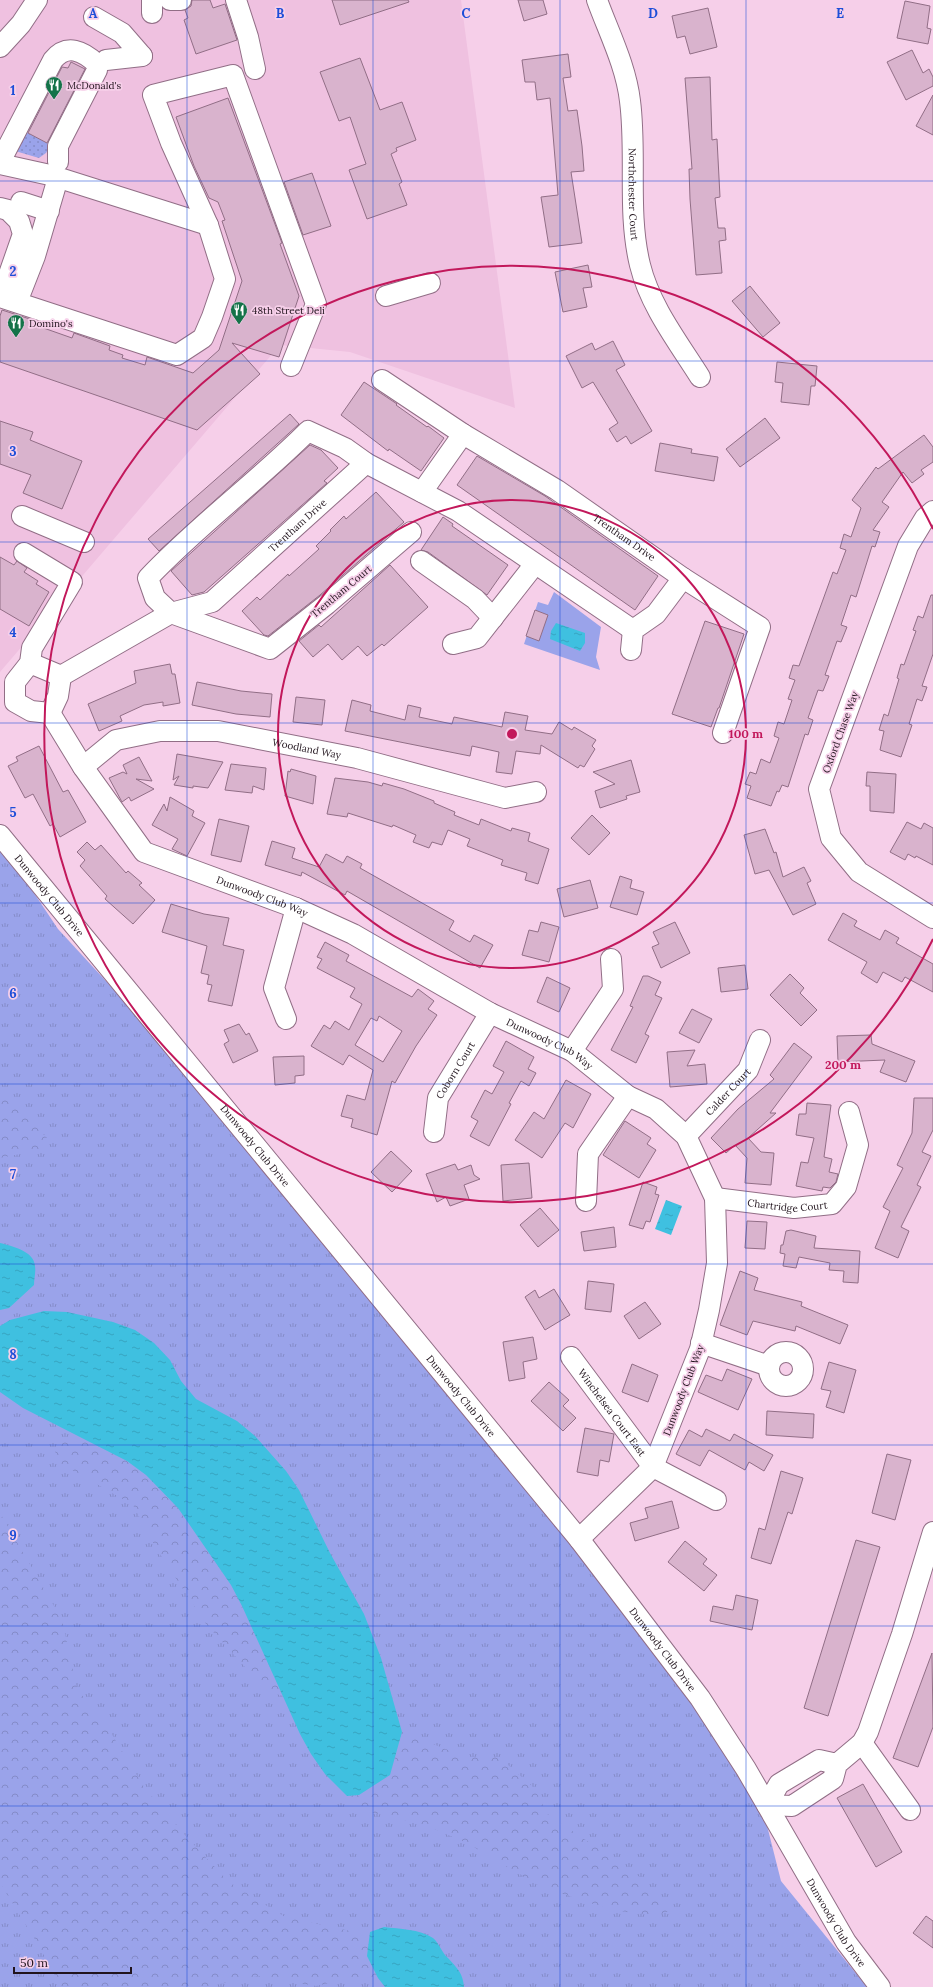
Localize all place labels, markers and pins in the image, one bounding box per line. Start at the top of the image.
restaurant icon: McDonald's [44,75,64,100]
place label: McDonald's [67,79,122,92]
restaurant icon: 48th Street Deli [229,300,249,325]
place label: 48th Street Deli [252,304,325,317]
restaurant icon: Domino's [6,313,26,338]
place label: Domino's [29,317,73,330]
centre of rings [505,727,519,741]

